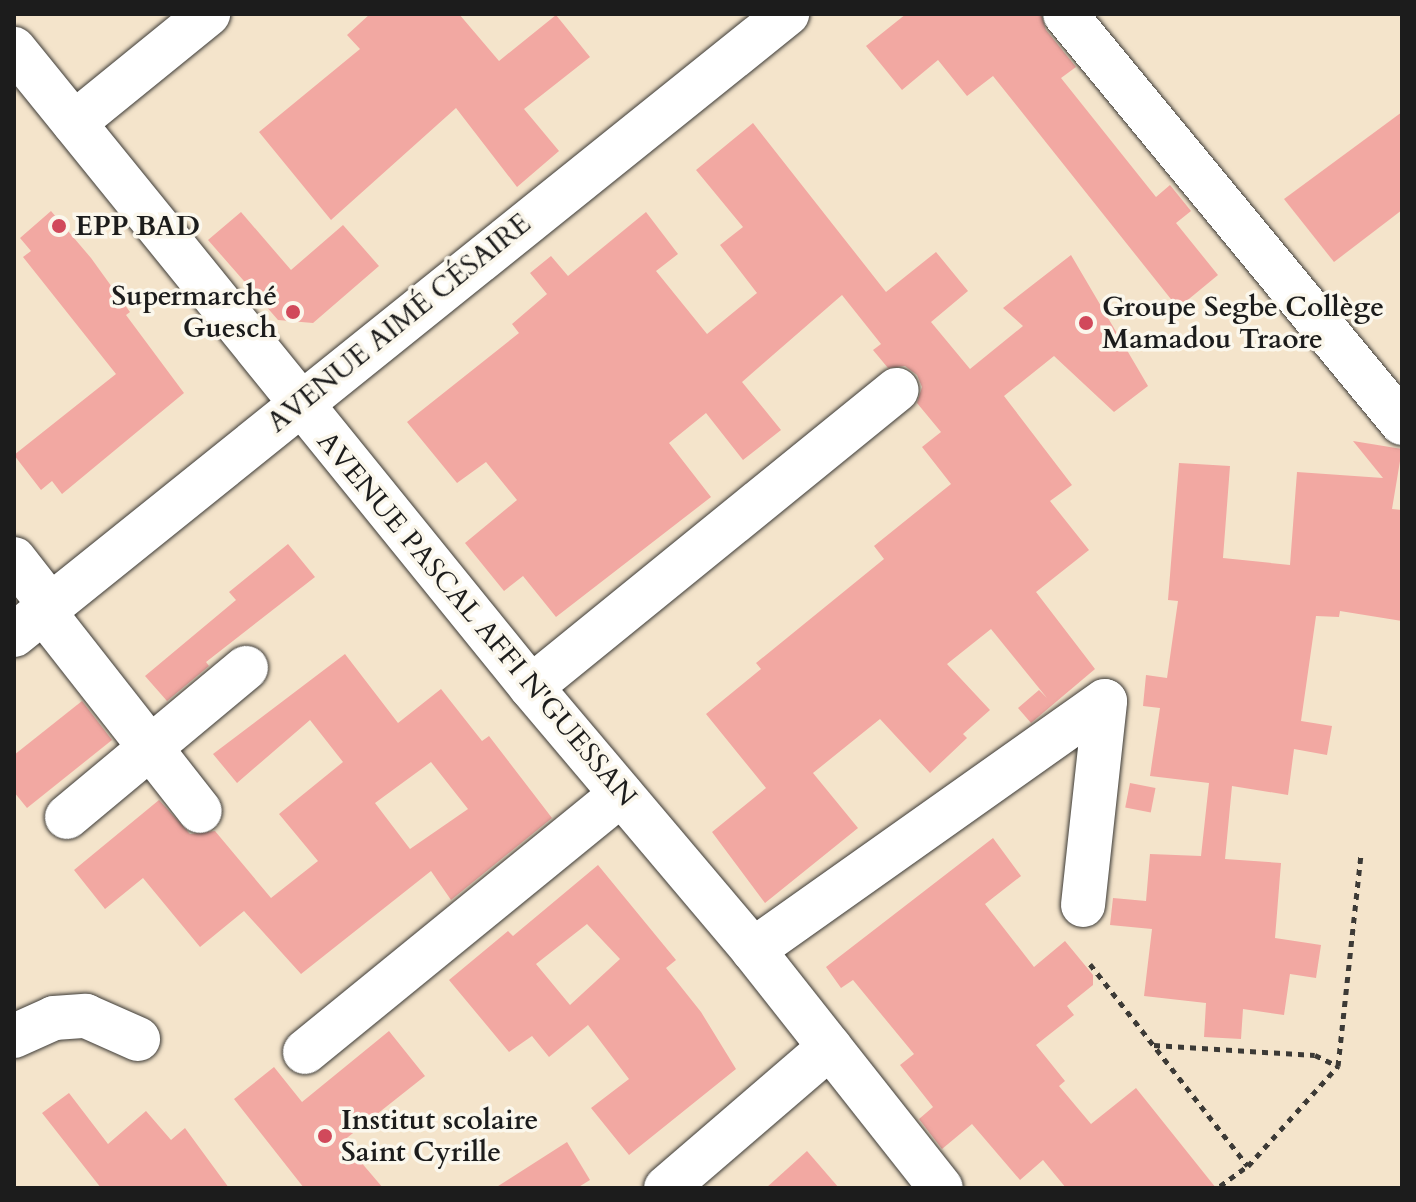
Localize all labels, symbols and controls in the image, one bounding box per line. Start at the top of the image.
street label: AVENUE AIMÉ CÉSAIRE [261,206,537,440]
place label: EPP BAD [75,209,200,243]
marker: EPP BAD [50,217,68,235]
place label: Supermarché Guesch [111,279,277,345]
place label: Groupe Segbe Collège Mamadou Traore [1102,290,1384,356]
marker: Supermarché Guesch [284,303,302,321]
marker: Groupe Segbe Collège Mamadou Traore [1077,314,1095,332]
street label: AVENUE PASCAL AFFI N'GUESSAN [310,425,644,813]
place label: Institut scolaire Saint Cyrille [341,1103,538,1169]
marker: Institut scolaire Saint Cyrille [316,1127,334,1145]

